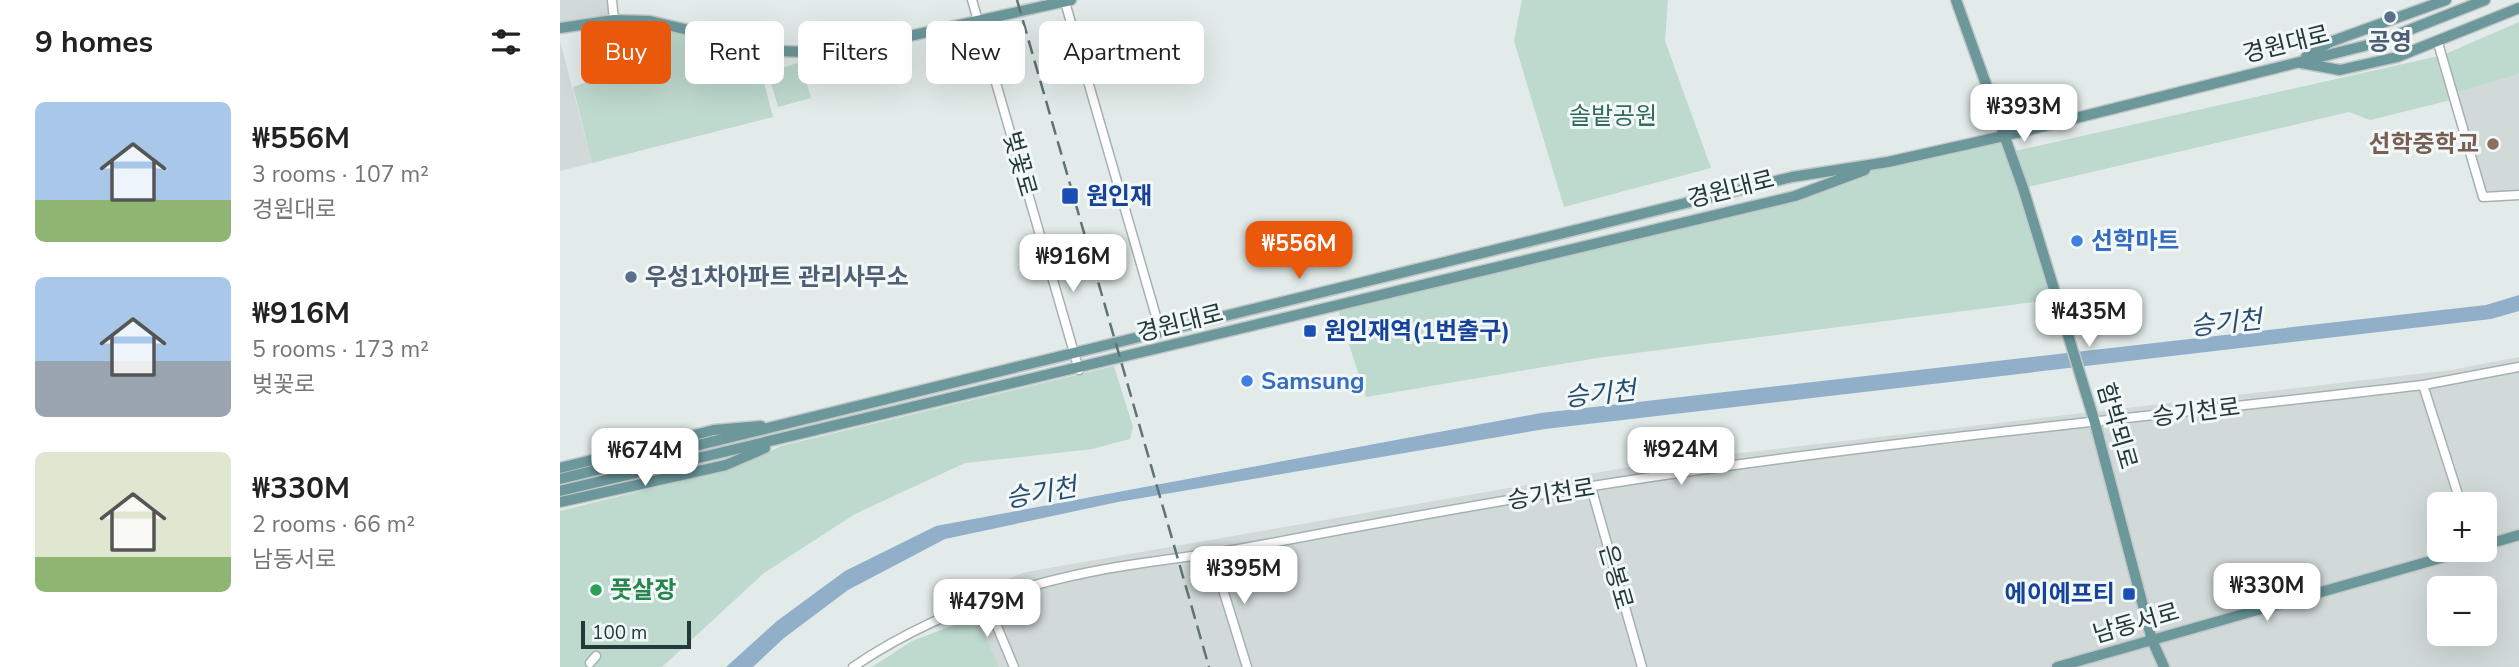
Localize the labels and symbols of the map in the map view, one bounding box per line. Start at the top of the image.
marker: 공영 [2382,9,2398,25]
street label: 경원대로 [2239,18,2333,70]
place label: 공영 [2368,26,2412,58]
pin: ₩393M [1975,85,2073,144]
park label: 솔밭공원 [1569,100,1657,132]
street label: 벚꽃로 [995,128,1045,200]
place label: 선학중학교 [2369,128,2479,160]
marker: 선학중학교 [2485,136,2501,152]
street label: 경원대로 [1684,163,1778,215]
place label: 원인재 [1086,180,1152,212]
marker: 원인재 [1060,186,1080,206]
pin: ₩556M [1250,222,1348,281]
place label: 선학마트 [2091,225,2179,257]
marker: 선학마트 [2069,233,2085,249]
pin: ₩916M [1024,234,1122,294]
place label: 우성1차아파트 관리사무소 [645,261,909,293]
marker: 우성1차아파트 관리사무소 [623,269,639,285]
pin: ₩435M [2040,290,2138,349]
street label: 경원대로 [1133,297,1227,349]
water label: 승기천 [2188,302,2267,344]
place label: 원인재역(1번출구) [1324,315,1510,347]
marker: 원인재역(1번출구) [1302,323,1318,339]
place label: Samsung [1261,365,1364,397]
marker: Samsung [1239,373,1255,389]
water label: 승기천 [1562,373,1641,415]
street label: 함박뫼로 [2089,379,2145,473]
street label: 승기천로 [2150,391,2242,433]
pin: ₩674M [596,428,694,488]
pin: ₩924M [1632,428,1730,487]
water label: 승기천 [1003,469,1082,516]
street label: 승기천로 [1505,471,1597,517]
street label: 은봉로 [1591,541,1641,613]
pin: ₩395M [1195,546,1293,606]
pin: ₩330M [2218,564,2316,623]
place label: 풋살장 [610,574,676,606]
place label: 에이에프티 [2005,578,2115,610]
pin: ₩479M [938,580,1036,639]
marker: 풋살장 [588,582,604,598]
marker: 에이에프티 [2121,586,2137,602]
street label: 남동서로 [2089,595,2183,651]
scale bar [581,618,691,650]

